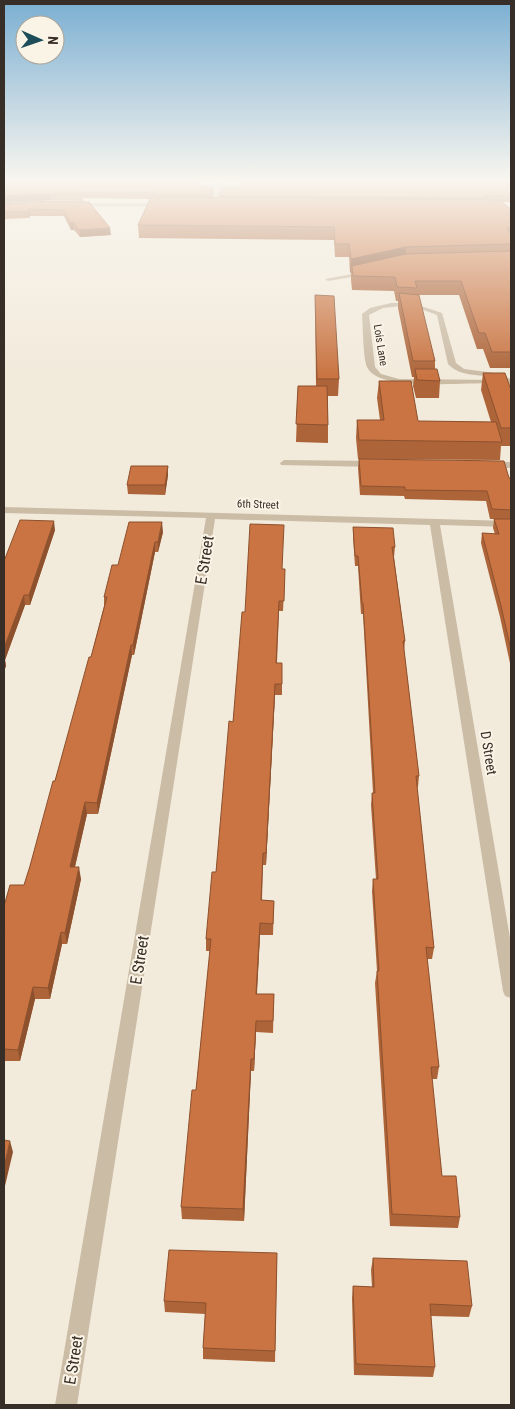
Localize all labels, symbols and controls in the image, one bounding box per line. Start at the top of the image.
north arrow [15,15,65,65]
text: N [45,36,61,45]
street label: Lois Lane [371,323,390,367]
street label: 6th Street [237,497,279,512]
street label: E Street [191,534,218,586]
street label: D Street [478,730,500,776]
street label: E Street [126,934,153,986]
street label: E Street [60,1334,87,1386]

